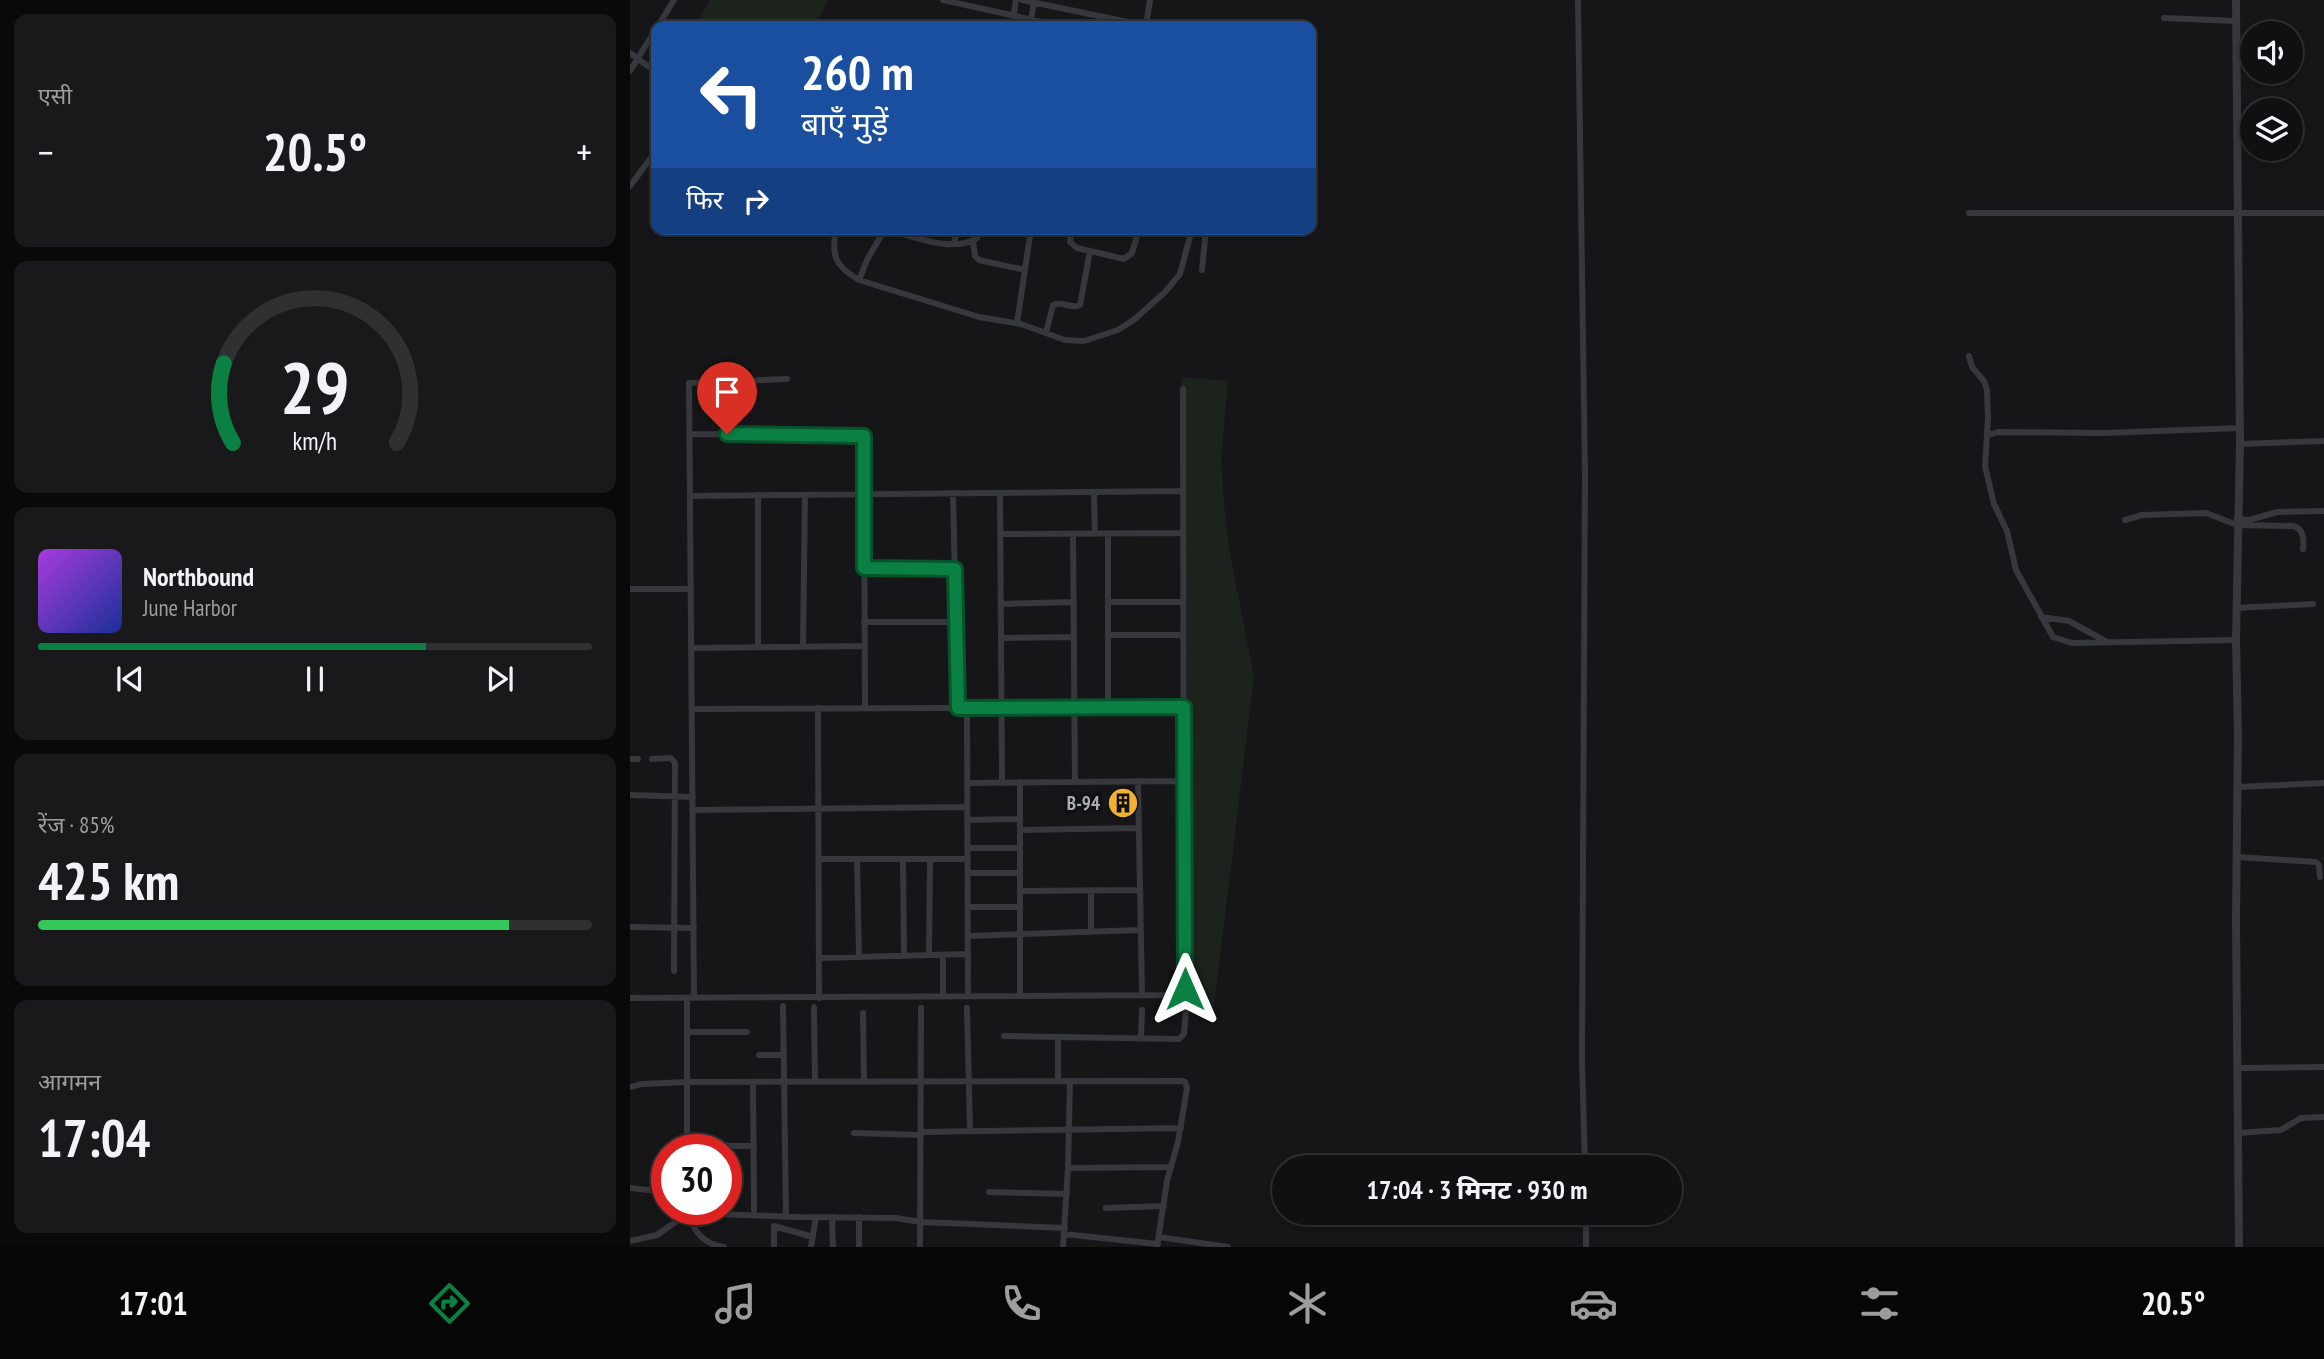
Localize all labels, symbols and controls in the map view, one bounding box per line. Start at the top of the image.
map controls [2240,21,2303,161]
button: sound [2240,21,2303,84]
text: 260 m [801,40,914,104]
icon: left [686,49,777,140]
text: एसी [38,81,72,110]
button: layers [2240,98,2303,161]
text: बाएँ मुड़ें [801,102,888,144]
text: 20.5° [263,118,367,185]
text: − [38,127,54,176]
text: + [576,127,592,176]
icon: right [737,182,775,220]
text: फिर [686,183,723,216]
text: 29 [280,339,350,433]
pin [697,362,757,434]
icon: arrive [708,373,746,411]
text: km/h [293,425,337,457]
text: Northbound [143,560,254,593]
text: June Harbor [143,593,237,622]
icon: previous [111,660,149,698]
icon: pause [296,660,334,698]
icon: next [481,660,519,698]
building icon: B-94 [1106,786,1140,820]
place label: B-94 [1067,791,1100,815]
text: रेंज · 85% [38,810,114,839]
text: 425 km [38,847,179,914]
position arrow [1148,952,1222,1026]
text: आगमन [38,1067,101,1096]
text: 17:04 [38,1104,150,1171]
speed limit sign: 30 [651,1134,742,1225]
text: 17:04 · 3 मिनट · 930 m [1367,1173,1587,1206]
icon: directions [425,1279,474,1328]
icon: music [711,1279,760,1328]
icon: phone [997,1279,1046,1328]
icon: climate [1283,1279,1332,1328]
icon: car [1569,1279,1618,1328]
icon: filters [1855,1279,1904,1328]
text: 17:01 [119,1282,188,1324]
text: 20.5° [2141,1282,2205,1324]

